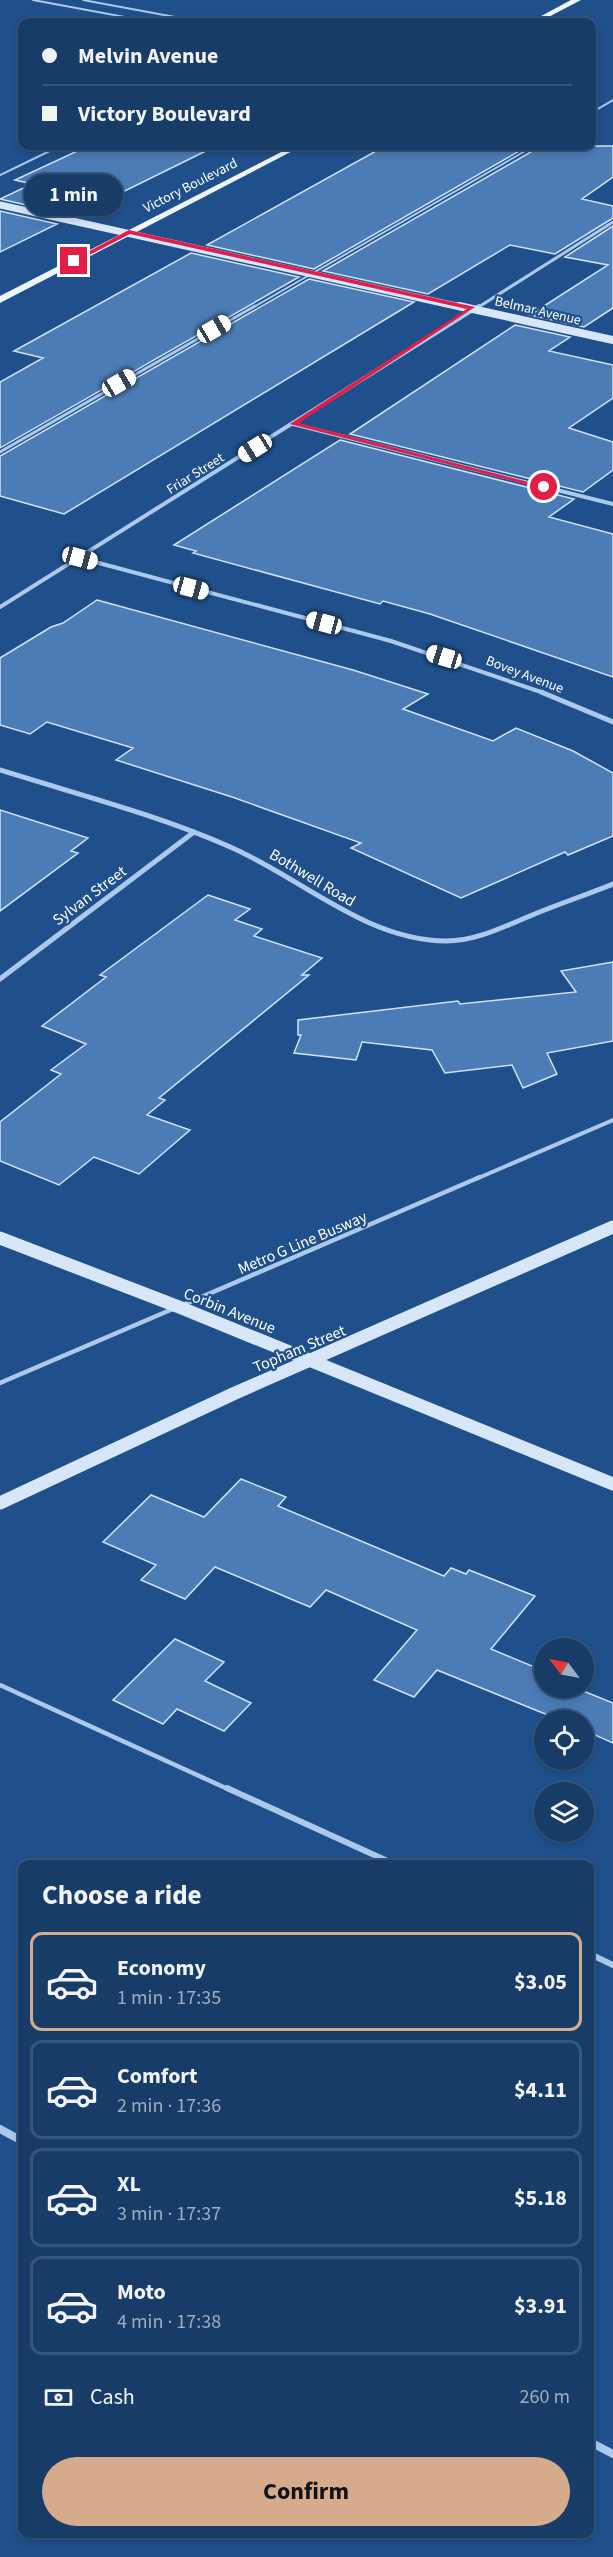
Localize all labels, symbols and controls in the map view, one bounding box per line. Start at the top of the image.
text: Melvin Avenue [78,40,218,72]
text: Victory Boulevard [78,98,251,130]
street label: Victory Boulevard [140,154,241,218]
callout: 1 min [25,174,124,216]
text: 1 min [49,181,98,209]
route end [60,247,87,274]
street label: Belmar Avenue [493,291,583,331]
car [194,312,234,346]
car [99,366,139,400]
car [235,431,275,465]
street label: Friar Street [163,448,228,499]
route start [530,473,557,500]
car [60,545,100,571]
car [171,575,211,601]
car [304,610,344,636]
car [424,643,464,671]
street label: Bovey Avenue [483,651,566,699]
street label: Bothwell Road [265,843,360,912]
street label: Sylvan Street [48,860,132,931]
street label: Metro G Line Busway [234,1206,371,1280]
street label: Corbin Avenue [180,1282,279,1339]
street label: Topham Street [250,1319,350,1378]
north arrow [534,1638,594,1698]
map controls [534,1638,594,1842]
button: locate [534,1710,594,1770]
button: layers [534,1782,594,1842]
text: Choose a ride [42,1876,202,1915]
text: Economy [117,1952,206,1984]
icon: car [45,1955,99,2009]
text: $3.05 [514,1966,567,1998]
text: 1 min · 17:35 [117,1984,221,2012]
text: Comfort [117,2060,198,2092]
icon: car [45,2063,99,2117]
text: $4.11 [514,2074,567,2106]
text: 2 min · 17:36 [117,2092,221,2120]
text: XL [117,2168,141,2200]
icon: car [45,2171,99,2225]
text: $5.18 [514,2182,567,2214]
text: 3 min · 17:37 [117,2200,221,2228]
text: Moto [117,2276,166,2308]
icon: car [45,2279,99,2333]
text: $3.91 [514,2290,567,2322]
text: 4 min · 17:38 [117,2308,221,2336]
icon: cash [42,2381,75,2414]
text: Cash [90,2381,135,2413]
text: 260 m [520,2383,570,2411]
button: Confirm [42,2457,570,2526]

